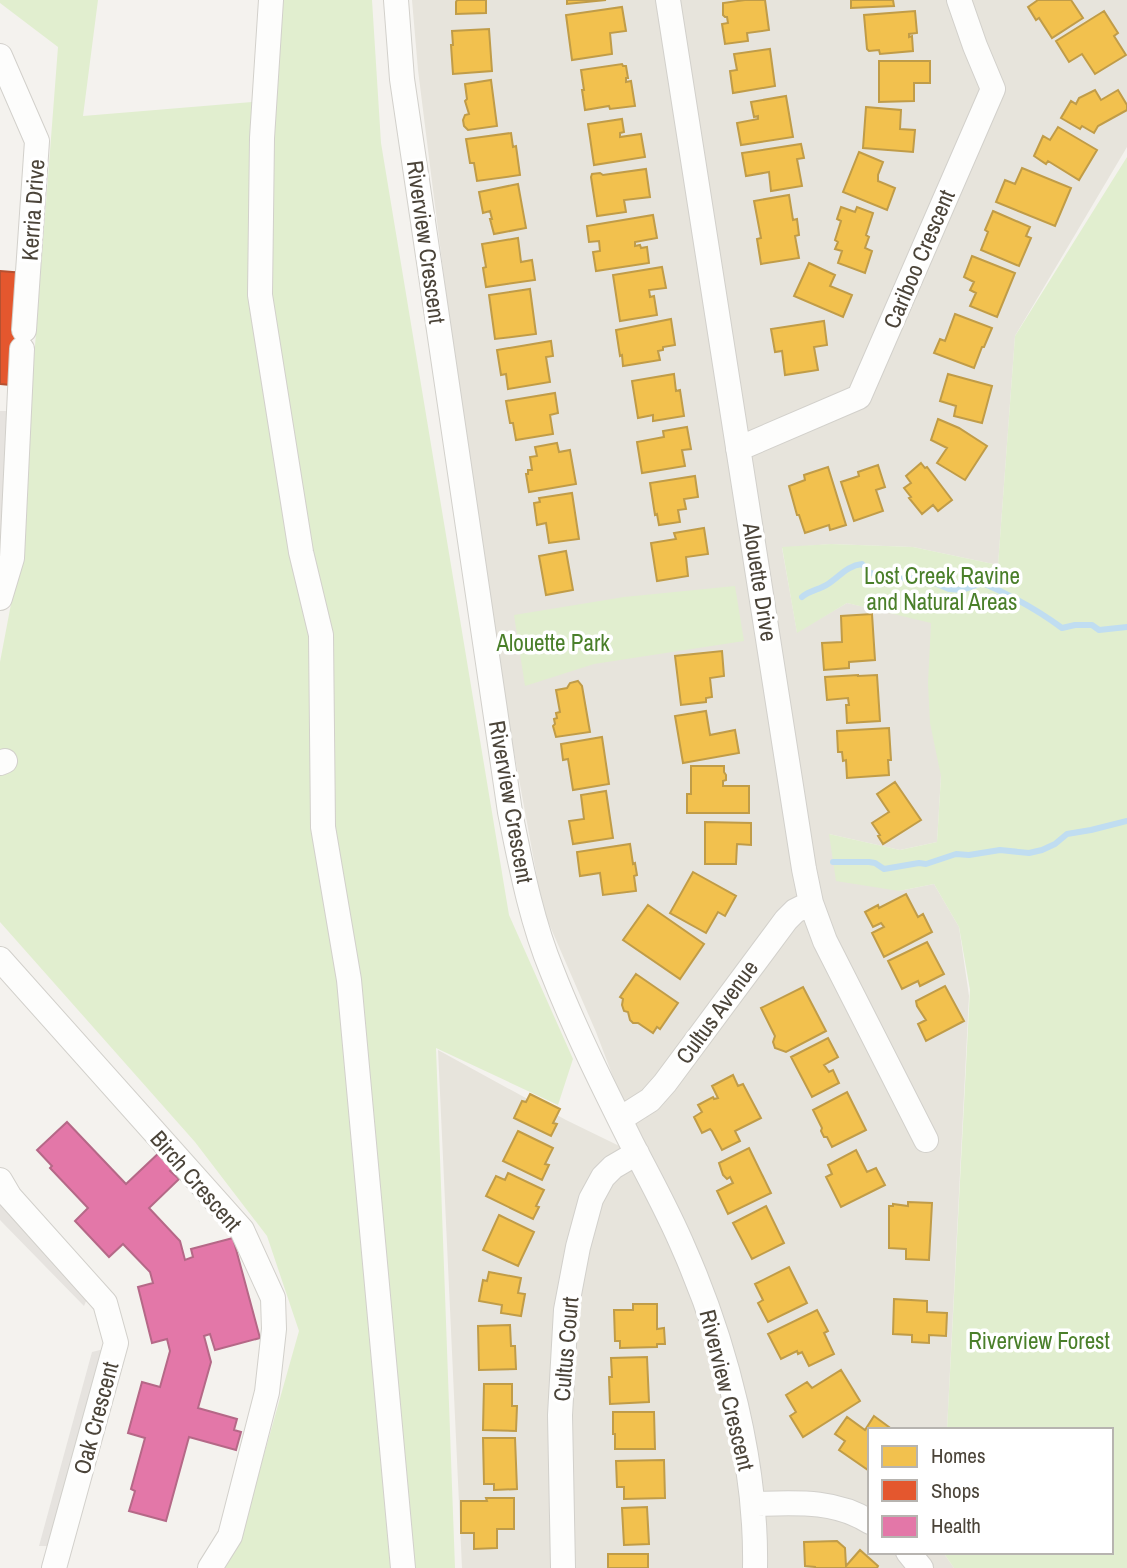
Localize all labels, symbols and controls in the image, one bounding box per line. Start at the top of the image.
street label: Kerria Drive [13,158,52,262]
street label: Riverview Crescent [400,158,453,326]
street label: Cariboo Crescent [875,185,962,333]
street label: Alouette Drive [736,519,785,643]
park label: Lost Creek Ravine and Natural Areas [864,560,1020,617]
park label: Alouette Park [495,627,610,658]
street label: Riverview Crescent [482,718,541,886]
street label: Cultus Avenue [668,954,765,1070]
street label: Birch Crescent [144,1123,249,1238]
street label: Cultus Court [545,1295,586,1403]
street label: Riverview Crescent [693,1306,762,1473]
park label: Riverview Forest [968,1325,1110,1356]
street label: Oak Crescent [66,1358,125,1478]
legend [868,1428,1113,1554]
text: Homes [931,1441,986,1470]
text: Shops [931,1476,980,1505]
text: Health [931,1511,981,1540]

